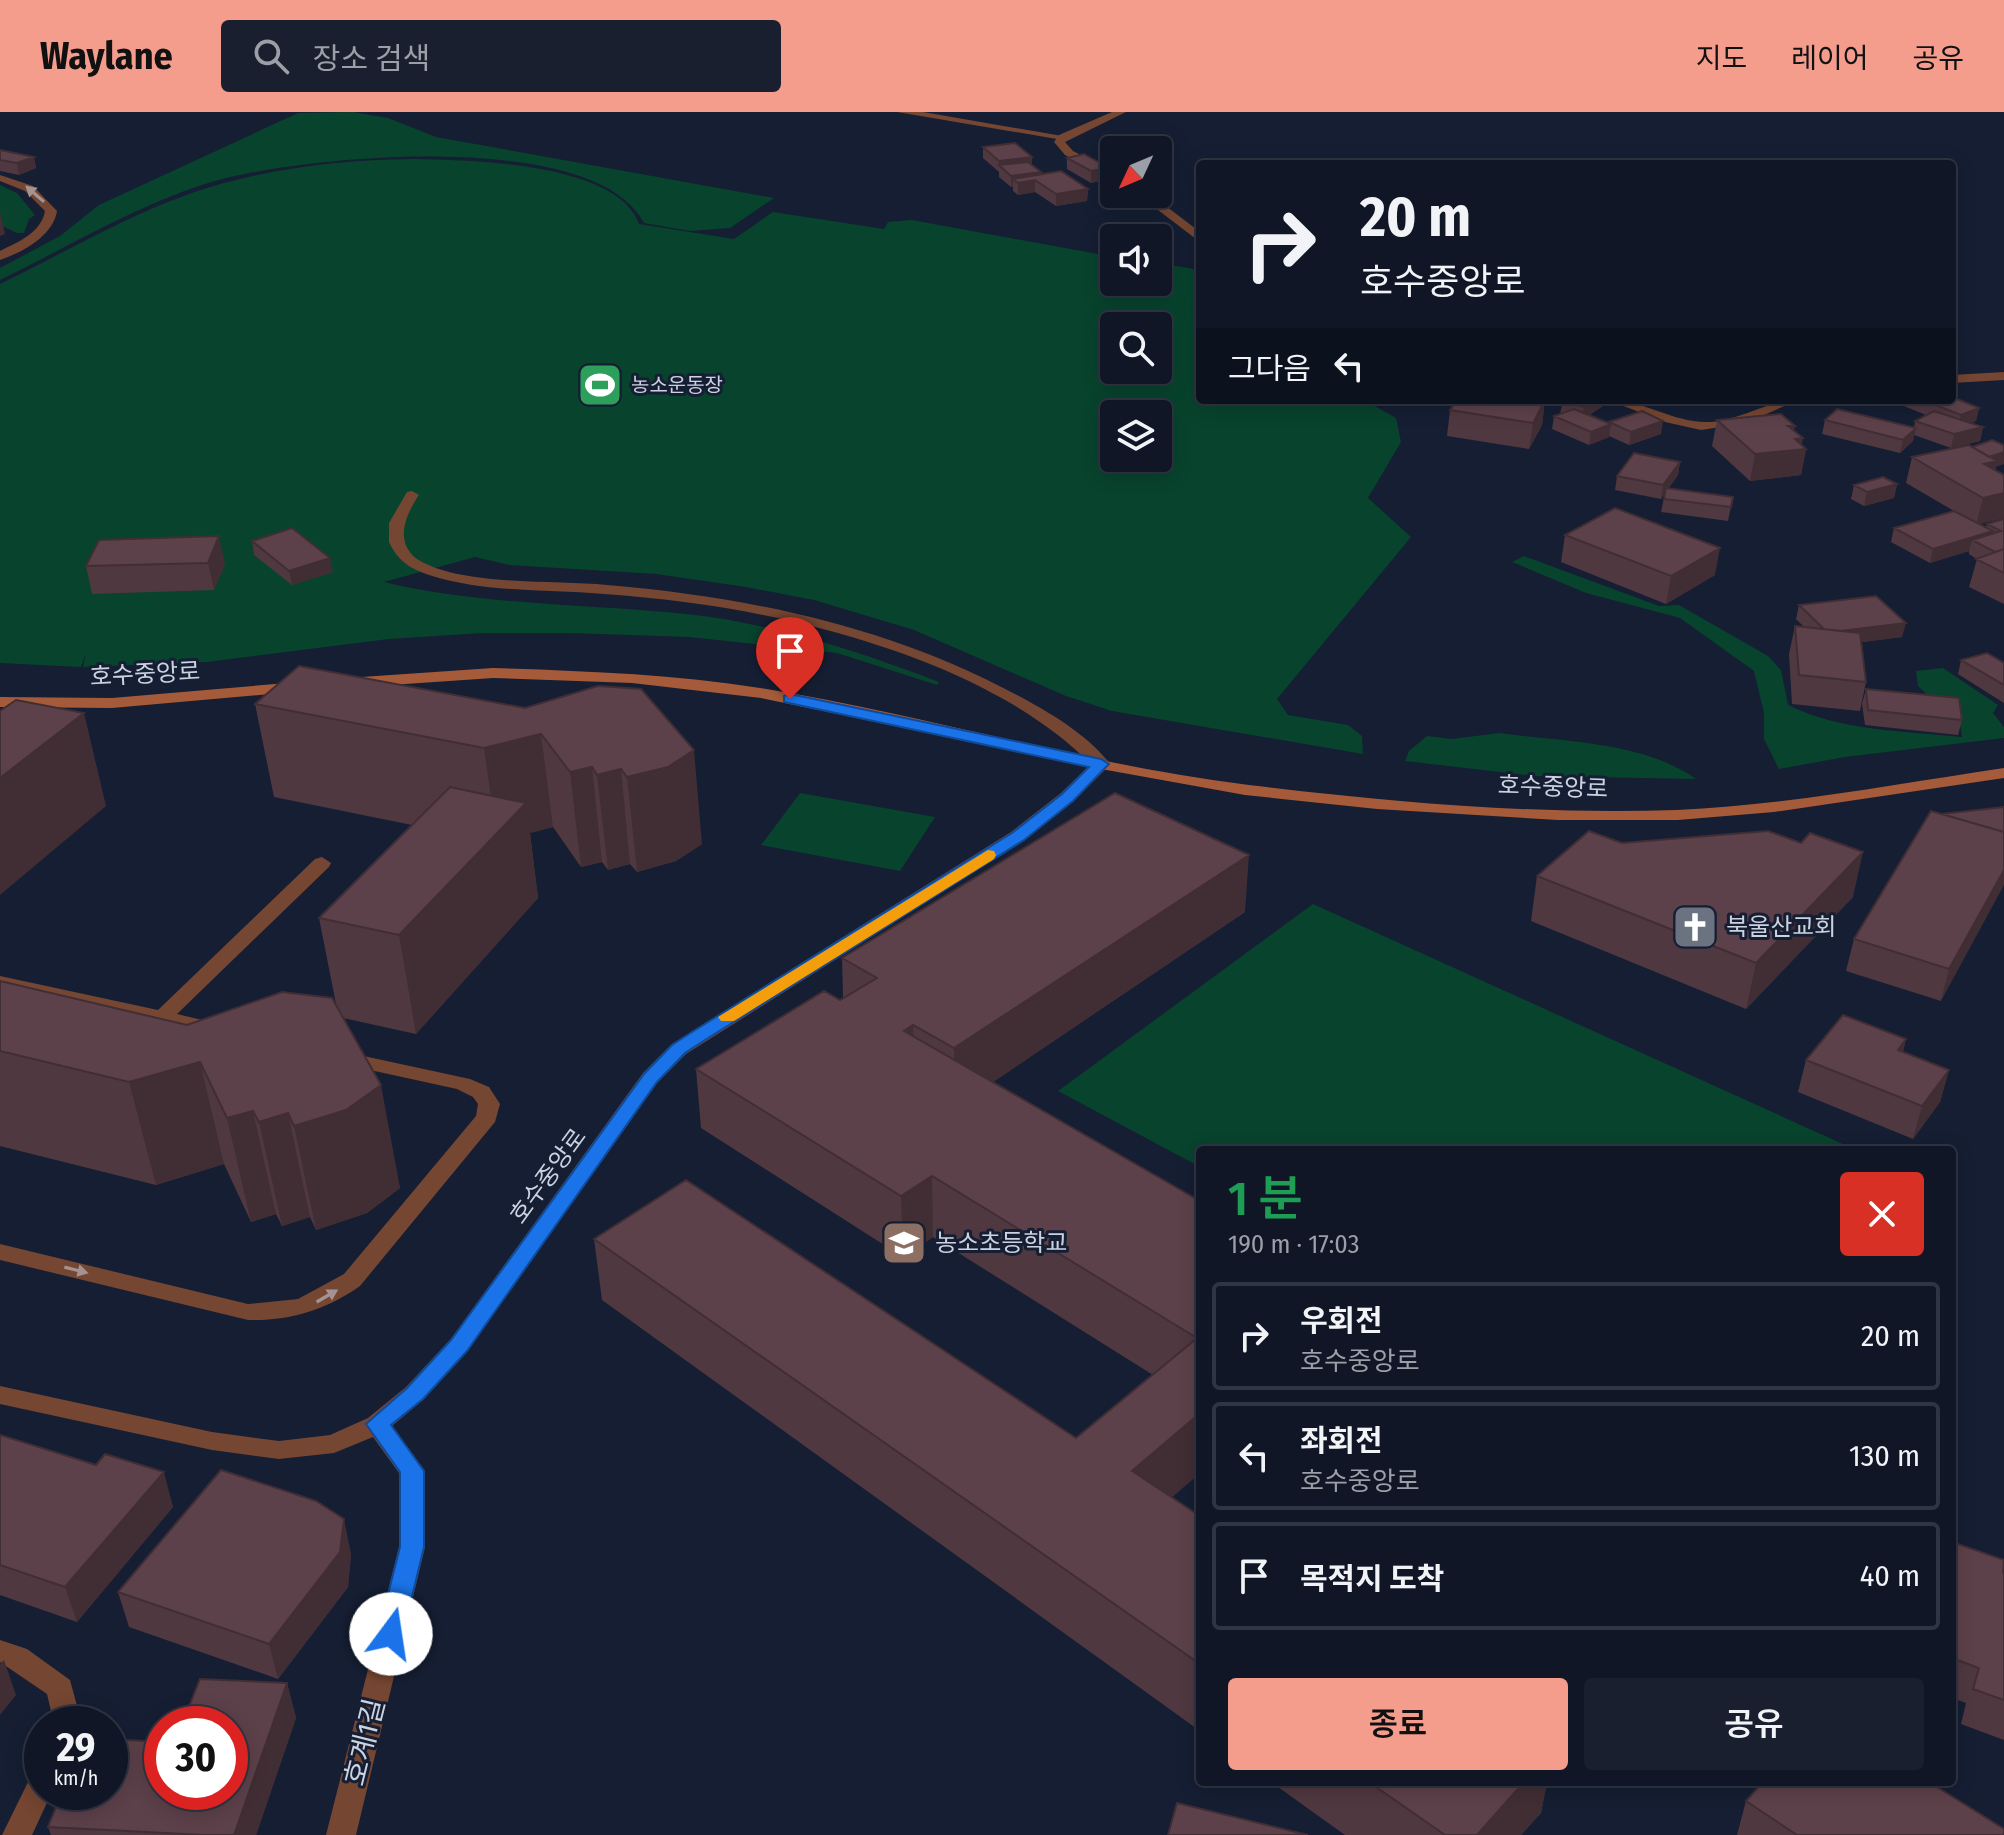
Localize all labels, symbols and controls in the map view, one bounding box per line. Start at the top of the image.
search box [221,20,781,92]
text: Waylane [40,33,173,79]
icon: search [249,34,293,78]
text: 장소 검색 [313,41,430,77]
text: 지도 [1696,42,1747,75]
text: 레이어 [1791,42,1868,75]
text: 공유 [1912,42,1964,75]
north arrow [1100,136,1172,208]
map controls [1100,136,1172,472]
text: 20 m [1360,184,1471,251]
one-way arrow [25,186,45,203]
icon: right [1228,192,1332,296]
button: sound [1100,224,1172,296]
text: 호수중앙로 [1360,260,1526,304]
button: search [1100,312,1172,384]
icon: left [1327,344,1371,388]
text: 그다음 [1228,351,1311,387]
sports icon: 농소운동장 [576,361,624,409]
place label: 농소운동장 [631,373,723,397]
button: layers [1100,400,1172,472]
pin [756,617,824,699]
icon: arrive [768,629,812,673]
street label: 호수중앙로 [89,657,201,691]
street label: 호수중앙로 [1497,771,1609,803]
church icon: 북울산교회 [1671,903,1719,951]
place label: 북울산교회 [1726,913,1836,941]
street label: 호수중앙로 [504,1123,592,1229]
text: 1 분 [1228,1170,1302,1228]
button: close [1840,1172,1924,1256]
school or university icon: 농소초등학교 [880,1219,928,1267]
place label: 농소초등학교 [935,1229,1067,1257]
text: 190 m · 17:03 [1228,1229,1359,1260]
one-way arrow [63,1264,88,1277]
one-way arrow [316,1289,338,1303]
text: 우회전 [1300,1303,1383,1339]
icon: right [1232,1314,1276,1358]
text: 20 m [1861,1318,1920,1354]
text: 호수중앙로 [1300,1346,1420,1377]
text: 좌회전 [1300,1423,1383,1459]
icon: left [1232,1434,1276,1478]
text: 130 m [1849,1438,1920,1474]
text: 호수중앙로 [1300,1466,1420,1497]
icon: arrive [1232,1554,1276,1598]
text: 40 m [1860,1558,1920,1594]
text: 목적지 도착 [1300,1561,1444,1597]
position arrow [349,1592,433,1676]
button: 종료 [1228,1678,1568,1770]
button: 공유 [1584,1678,1924,1770]
street label: 호계1길 [338,1695,391,1789]
speed limit sign: 30 [144,1706,248,1810]
text: 29 [56,1724,95,1772]
text: km/h [54,1766,98,1790]

